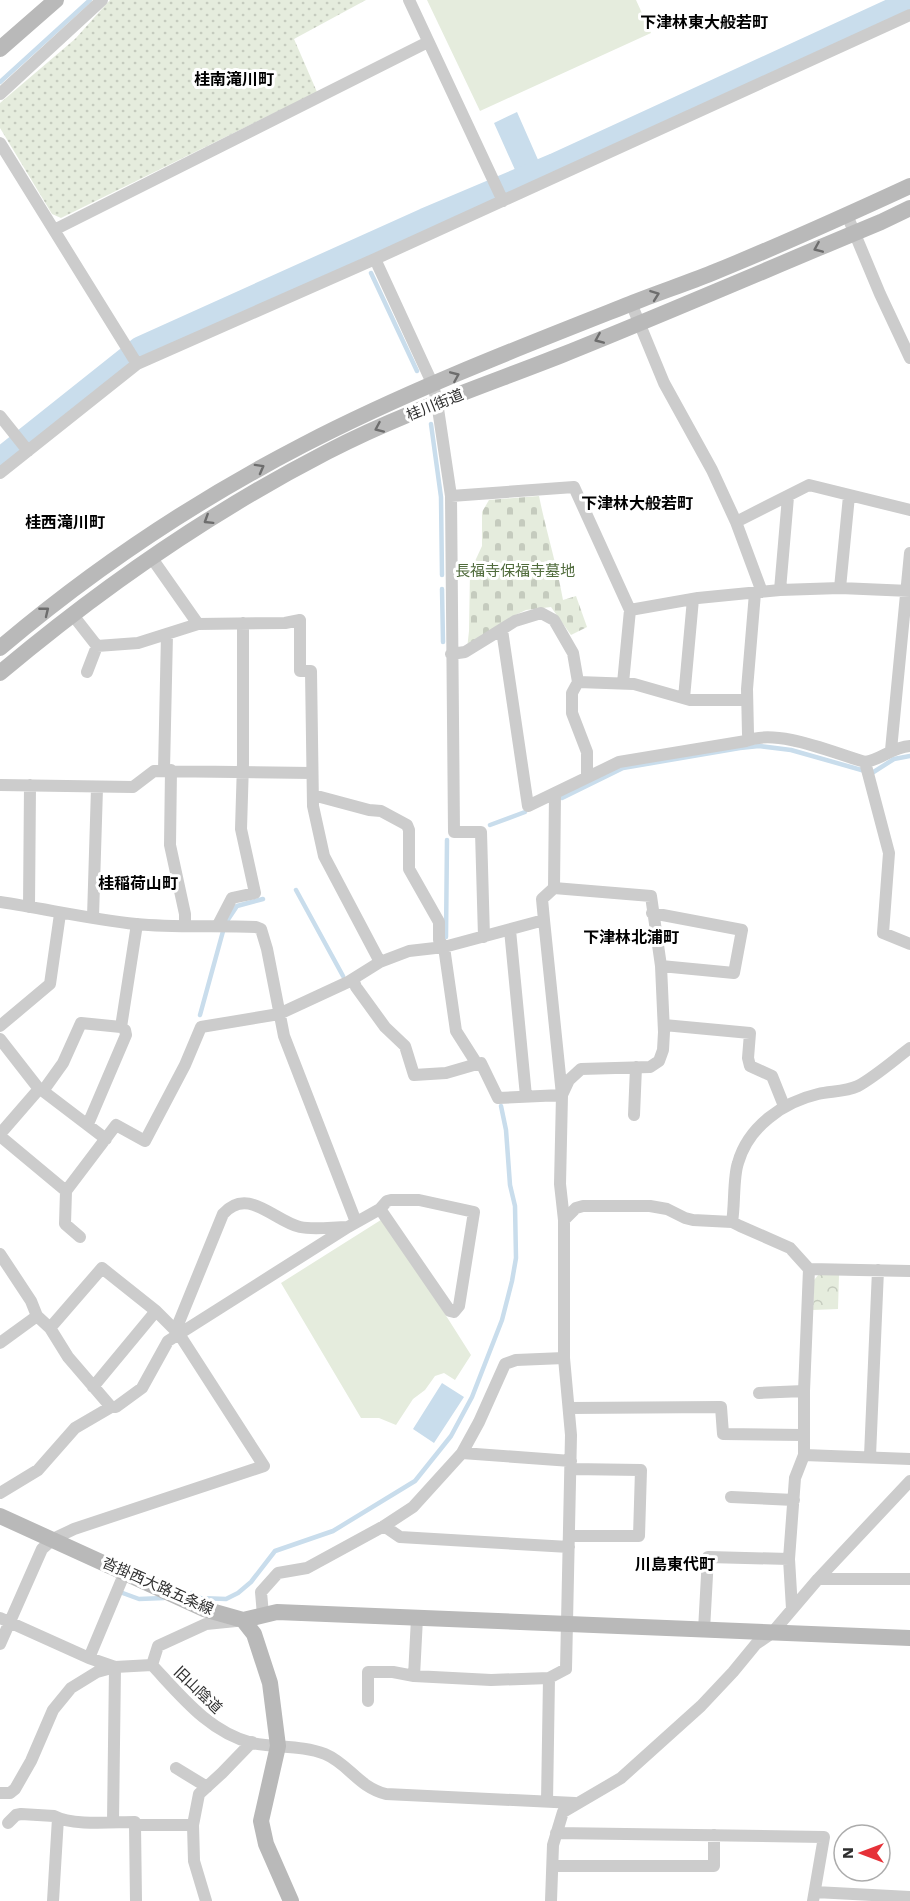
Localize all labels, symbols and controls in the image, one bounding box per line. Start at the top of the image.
district label: 下津林東大般若町 [640,13,768,32]
district label: 桂南滝川町 [194,70,274,89]
one-way arrow [813,241,824,253]
one-way arrow [649,289,660,302]
one-way arrow [595,332,606,344]
one-way arrow [448,371,459,383]
street label: 桂川街道 [404,385,466,425]
one-way arrow [375,420,386,432]
one-way arrow [253,464,264,475]
district label: 下津林大般若町 [581,494,693,513]
one-way arrow [204,512,214,524]
district label: 桂西滝川町 [25,513,105,532]
park label: 長福寺保福寺墓地 [455,562,575,580]
one-way arrow [38,608,49,619]
district label: 桂稲荷山町 [98,874,178,893]
district label: 下津林北浦町 [583,928,679,947]
street label: 沓掛西大路五条線 [100,1553,216,1619]
district label: 川島東代町 [635,1555,715,1574]
street label: 旧山陰道 [170,1663,226,1717]
north arrow [832,1823,892,1883]
text: N [838,1847,857,1859]

